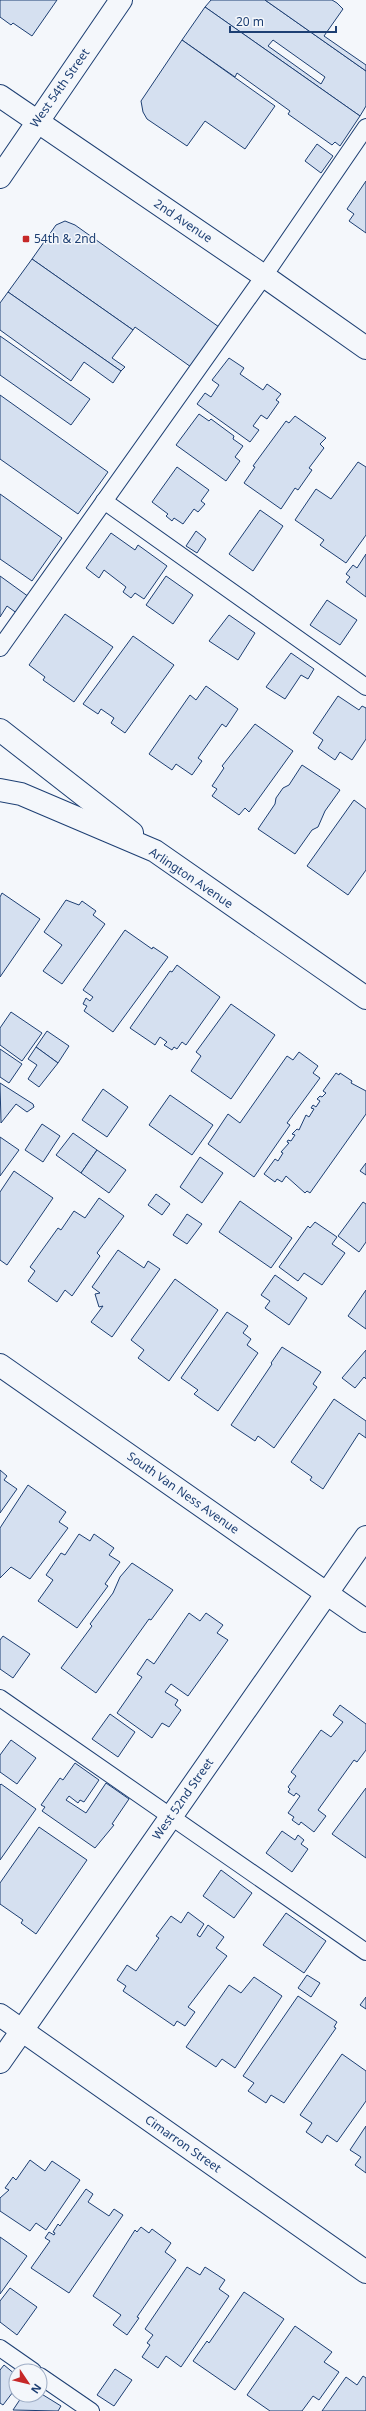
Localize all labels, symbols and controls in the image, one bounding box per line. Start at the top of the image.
scale bar [230,8,336,34]
text: 20 m [236,13,264,30]
street label: West 54th Street [26,44,94,131]
street label: 2nd Avenue [151,195,216,246]
place label: 54th & 2nd [34,230,96,247]
marker: 54th & 2nd [21,234,31,244]
street label: Arlington Avenue [146,843,237,912]
street label: South Van Ness Avenue [124,1447,243,1538]
street label: West 52nd Street [148,1754,217,1843]
street label: Cimarron Street [142,2111,225,2177]
north arrow [8,2363,48,2403]
text: N [28,2381,45,2397]

